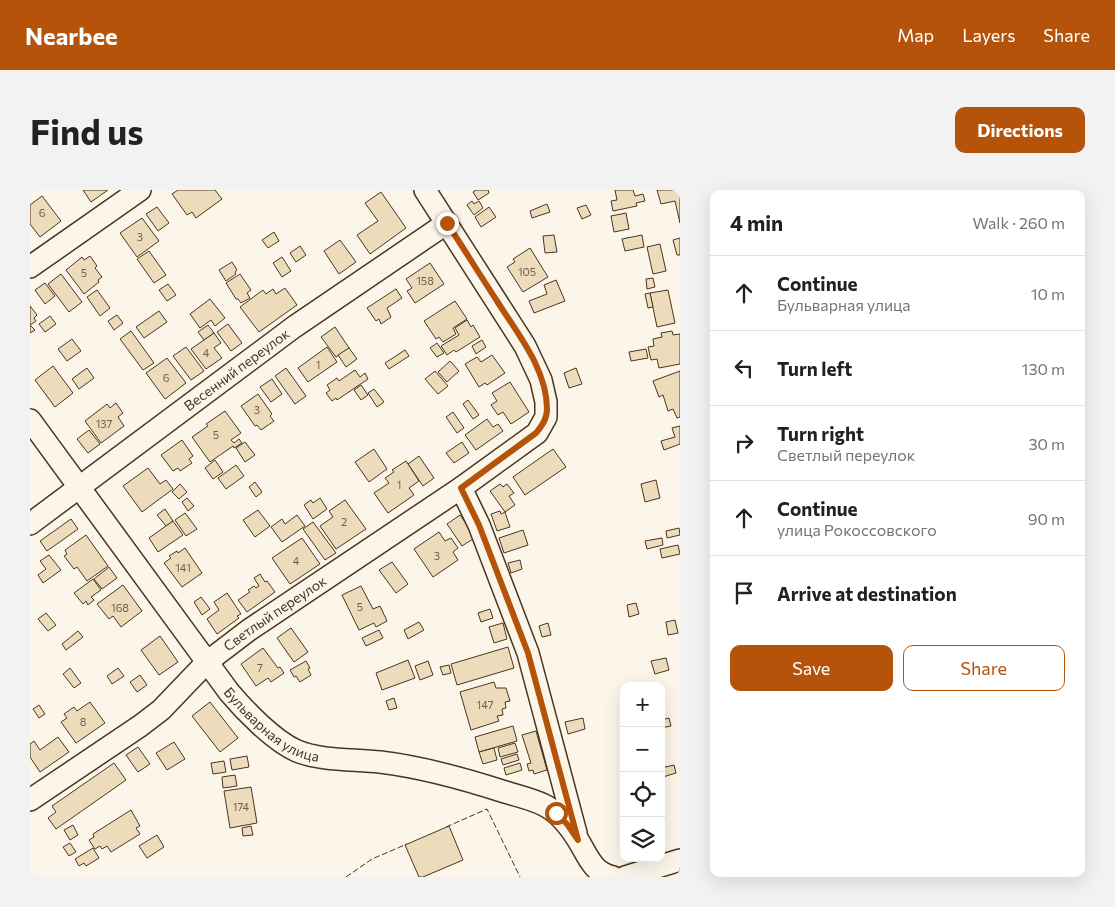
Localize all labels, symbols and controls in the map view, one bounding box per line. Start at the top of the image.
text: Nearbee [25,21,118,50]
text: Map [897,24,934,46]
text: Layers [962,24,1015,46]
text: Share [1043,24,1090,46]
button: Directions [955,107,1085,153]
text: Find us [30,109,144,152]
house number: 6 [39,206,46,219]
text: 4 min [730,210,783,235]
route end [436,212,459,235]
text: Walk · 260 m [973,213,1065,232]
house number: 3 [137,230,143,243]
house number: 105 [518,265,536,278]
house number: 5 [81,266,87,279]
text: Continue [777,272,857,295]
house number: 158 [416,274,434,287]
icon: ahead [730,279,758,307]
text: 10 m [1031,284,1065,303]
text: Бульварная улица [777,295,911,314]
street label: Весенний переулок [180,324,293,414]
house number: 4 [203,346,210,359]
icon: left [730,354,758,382]
text: Turn left [777,357,852,380]
house number: 1 [316,358,320,371]
text: 130 m [1022,359,1065,378]
house number: 6 [163,371,170,384]
house number: 3 [254,403,260,416]
house number: 137 [96,417,113,430]
text: Turn right [777,422,864,445]
house number: 5 [213,428,219,441]
icon: right [730,429,758,457]
text: 30 m [1028,434,1065,453]
text: Светлый переулок [777,445,915,464]
house number: 1 [397,478,401,491]
text: Continue [777,497,857,520]
icon: ahead [730,504,758,532]
text: 90 m [1028,509,1065,528]
house number: 2 [341,515,347,528]
text: улица Рокоссовского [777,520,937,539]
house number: 3 [434,549,440,562]
house number: 4 [293,554,300,567]
house number: 141 [175,561,191,574]
street label: Светлый переулок [220,571,330,654]
icon: arrive [730,579,758,607]
text: Arrive at destination [777,582,957,605]
house number: 5 [357,600,363,613]
house number: 168 [111,601,129,614]
button: Save [730,645,893,691]
button: Share [903,645,1065,691]
house number: 7 [257,661,263,674]
map controls [620,682,665,862]
button: + [620,682,665,727]
street label: Бульварная улица [221,683,321,765]
house number: 147 [477,698,494,711]
house number: 8 [80,715,87,728]
button: − [620,727,665,772]
button: locate [620,772,665,817]
house number: 174 [233,800,250,813]
route start [545,802,568,825]
button: layers [620,817,665,862]

